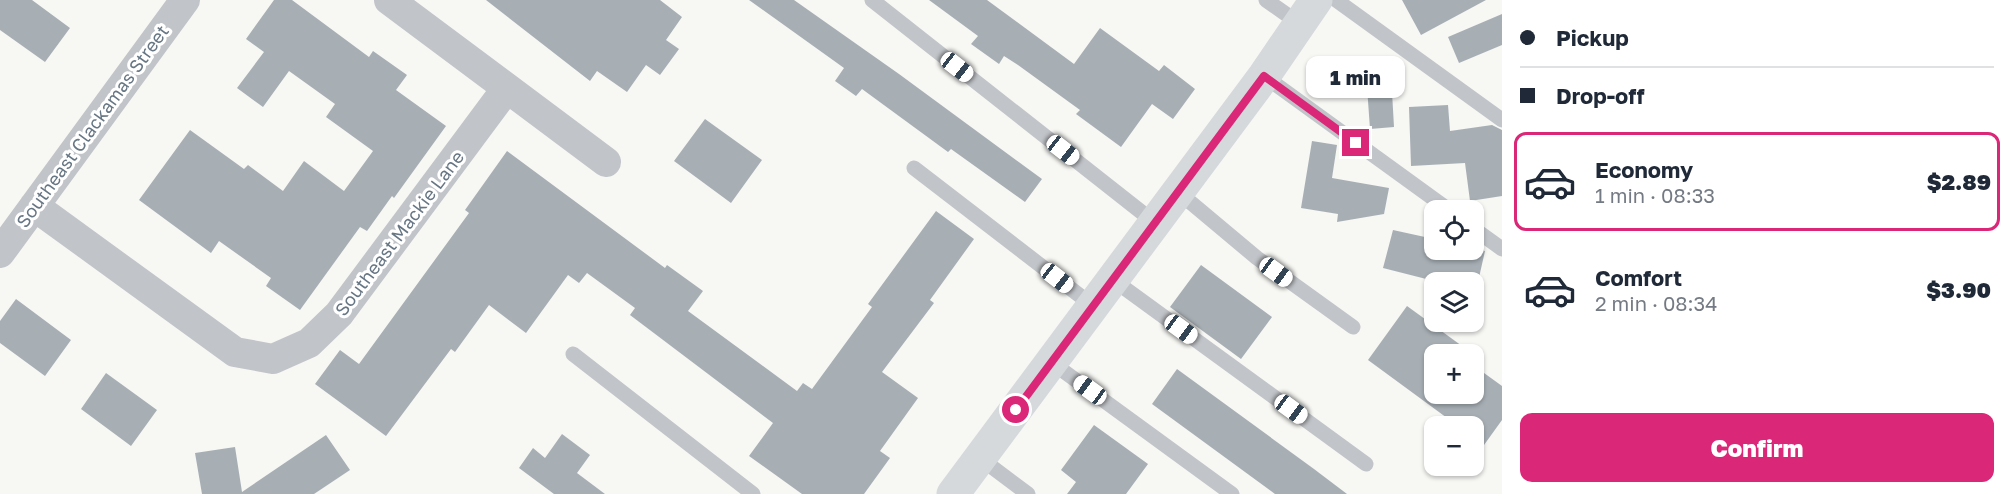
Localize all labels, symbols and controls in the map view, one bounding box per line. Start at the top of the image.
street label: Southeast Clackamas Street [11,20,173,232]
text: Pickup [1556,24,1629,51]
car [937,49,977,85]
callout: 1 min [1306,56,1406,98]
text: 1 min [1330,65,1381,89]
text: Drop-off [1556,82,1645,109]
route end [1342,129,1369,156]
car [1043,132,1083,168]
street label: Southeast Mackie Lane [330,146,468,320]
icon: car [1523,155,1577,209]
text: Economy [1595,156,1693,183]
text: $2.89 [1927,168,1991,195]
text: 1 min · 08:33 [1595,183,1715,207]
map controls [1424,200,1484,476]
button: locate [1424,200,1484,260]
car [1256,254,1296,290]
car [1037,260,1077,296]
icon: car [1523,263,1577,317]
text: Comfort [1595,264,1682,291]
button: layers [1424,272,1484,332]
text: $3.90 [1926,276,1991,303]
text: 2 min · 08:34 [1595,291,1717,315]
car [1161,311,1201,347]
button: + [1424,344,1484,404]
car [1070,372,1110,408]
car [1271,391,1311,427]
route start [1002,396,1029,423]
button: Confirm [1520,413,1994,482]
button: − [1424,416,1484,476]

